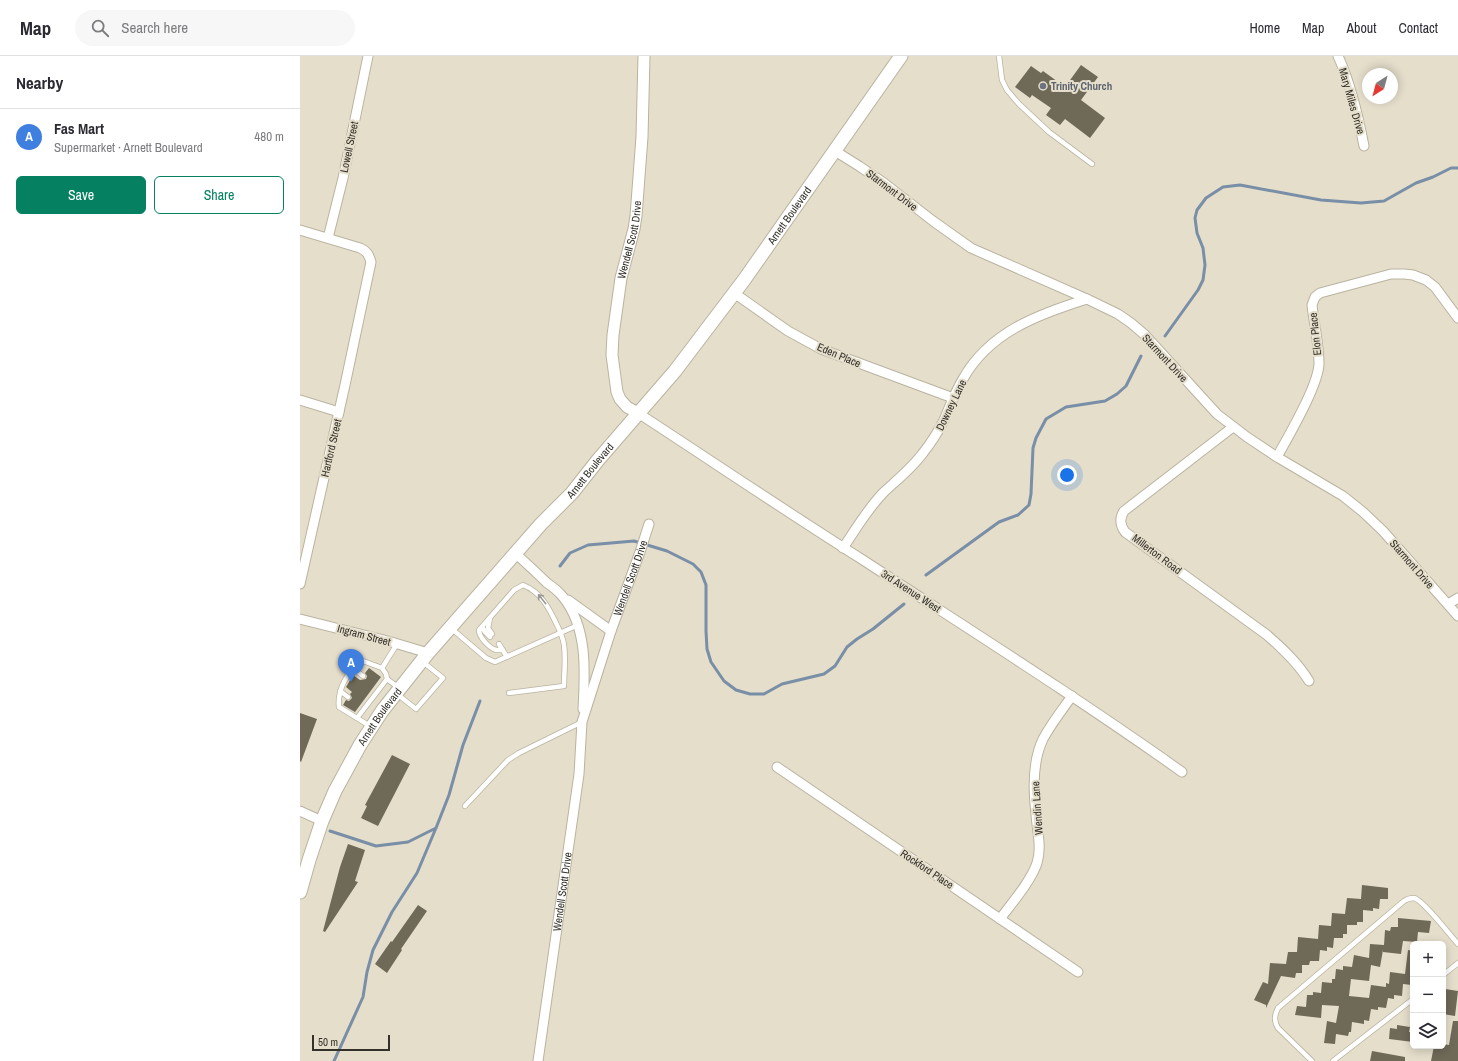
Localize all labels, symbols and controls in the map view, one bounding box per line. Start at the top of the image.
search box [75,10,355,46]
text: Map [20,15,51,41]
icon: search [89,17,111,39]
text: Search here [121,17,188,38]
text: Home [1249,19,1280,37]
text: Map [1302,19,1324,37]
text: About [1346,19,1376,37]
text: Contact [1398,19,1438,37]
street label: Mary Miles Drive [1336,66,1368,136]
north arrow [1362,68,1398,104]
text: Nearby [16,71,63,94]
place label: Trinity Church [1051,79,1112,93]
marker: Trinity Church [1038,81,1048,91]
text: Fas Mart [54,118,104,139]
street label: Lowell Street [337,120,361,174]
text: A [25,128,33,145]
text: 480 m [254,128,284,145]
text: Supermarket · Arnett Boulevard [54,139,203,156]
street label: Starmont Drive [864,166,920,214]
button: Save [16,176,146,214]
button: Share [154,176,284,214]
street label: Arnett Boulevard [764,184,814,248]
street label: Wendell Scott Drive [614,200,644,280]
street label: Elon Place [1306,312,1324,356]
street label: Starmont Drive [1139,331,1191,385]
street label: Eden Place [815,340,863,370]
street label: Downey Lane [933,377,969,433]
street label: Hartford Street [318,417,345,478]
street label: Arnett Boulevard [563,440,617,502]
your location [1057,465,1077,485]
street label: Millerton Road [1129,531,1185,577]
street label: Starmont Drive [1387,537,1437,591]
street label: Wendell Scott Drive [610,538,650,618]
street label: 3rd Avenue West [879,567,944,616]
one-way arrow [537,594,546,605]
street label: Ingram Street [336,621,393,649]
pin: A [338,649,364,682]
street label: Arnett Boulevard [354,685,405,749]
street label: Wendin Lane [1028,781,1046,835]
street label: Rockford Place [898,846,956,892]
street label: Wendell Scott Drive [550,851,575,932]
map controls [1410,941,1446,1049]
button: + [1410,941,1446,977]
button: − [1410,977,1446,1013]
button: layers [1410,1013,1446,1049]
scale bar [312,1033,390,1052]
text: 50 m [318,1035,338,1049]

